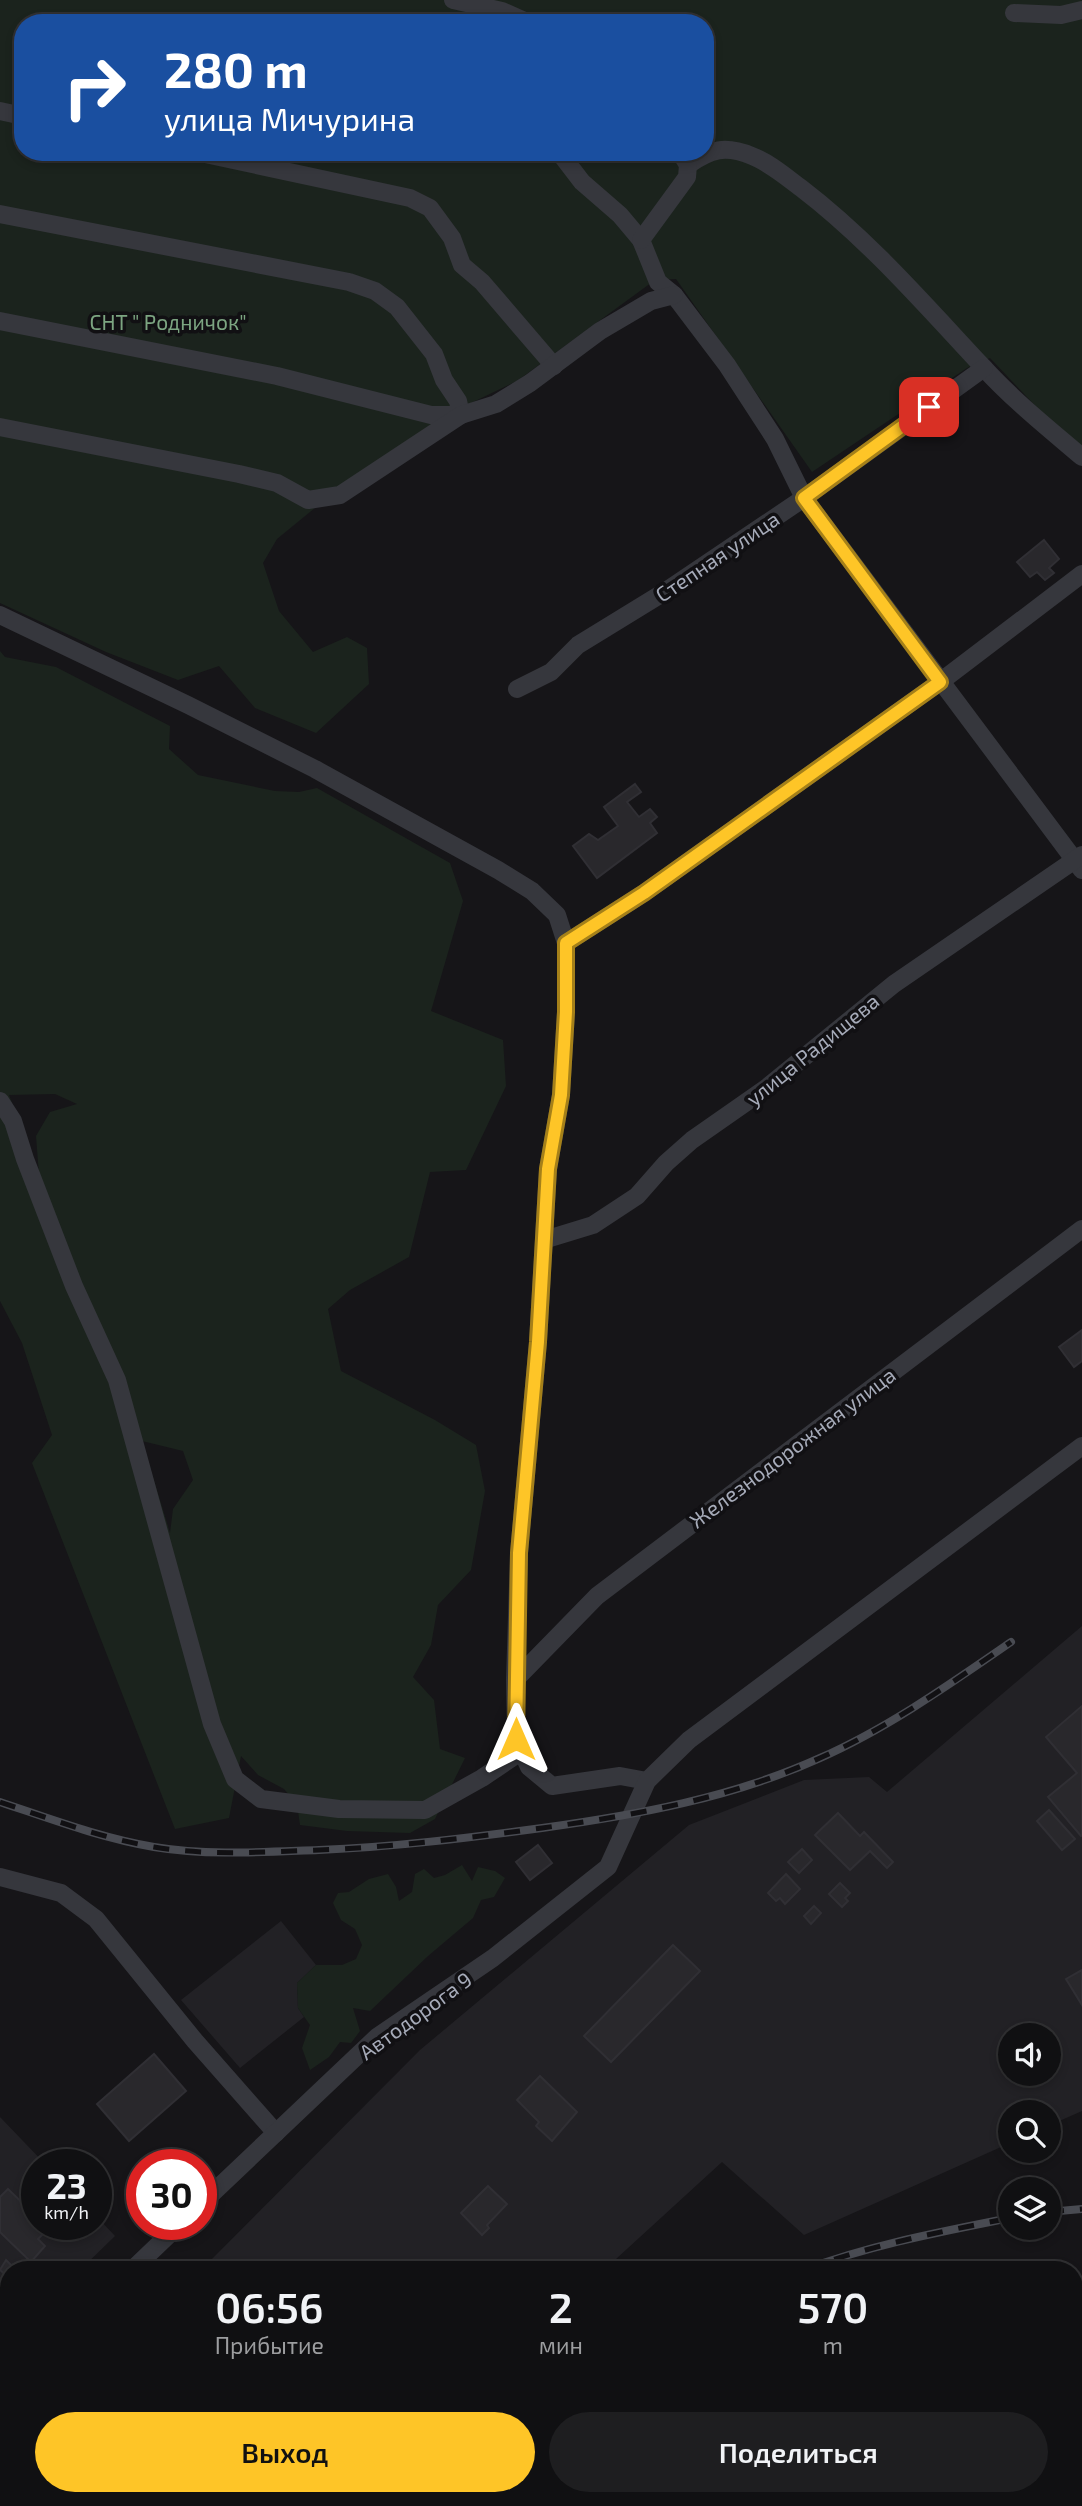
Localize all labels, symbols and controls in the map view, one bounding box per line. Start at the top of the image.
text: 280 m [164,39,308,98]
icon: right [49,42,140,133]
text: улица Мичурина [164,99,415,137]
park label: СНТ " Родничок" [89,309,247,334]
pin [899,377,959,437]
icon: arrive [910,388,948,426]
street label: Степная улица [650,505,784,607]
street label: улица Радищева [740,988,884,1111]
street label: Железнодорожная улица [684,1361,900,1533]
position arrow [479,1702,553,1776]
street label: Автодорога 9 [354,1966,476,2064]
map controls [998,2023,1061,2240]
button: sound [998,2023,1061,2086]
button: search [998,2100,1061,2163]
speed limit sign: 30 [126,2149,217,2240]
text: 23 [46,2164,87,2206]
button: layers [998,2177,1061,2240]
text: km/h [44,2201,89,2223]
text: 06:56 [215,2281,323,2331]
text: 2 [549,2281,573,2331]
text: 570 [797,2281,868,2331]
text: Прибытие [215,2331,324,2359]
text: мин [539,2331,583,2359]
text: m [823,2331,843,2359]
button: Выход [35,2412,535,2492]
button: Поделиться [549,2412,1048,2492]

